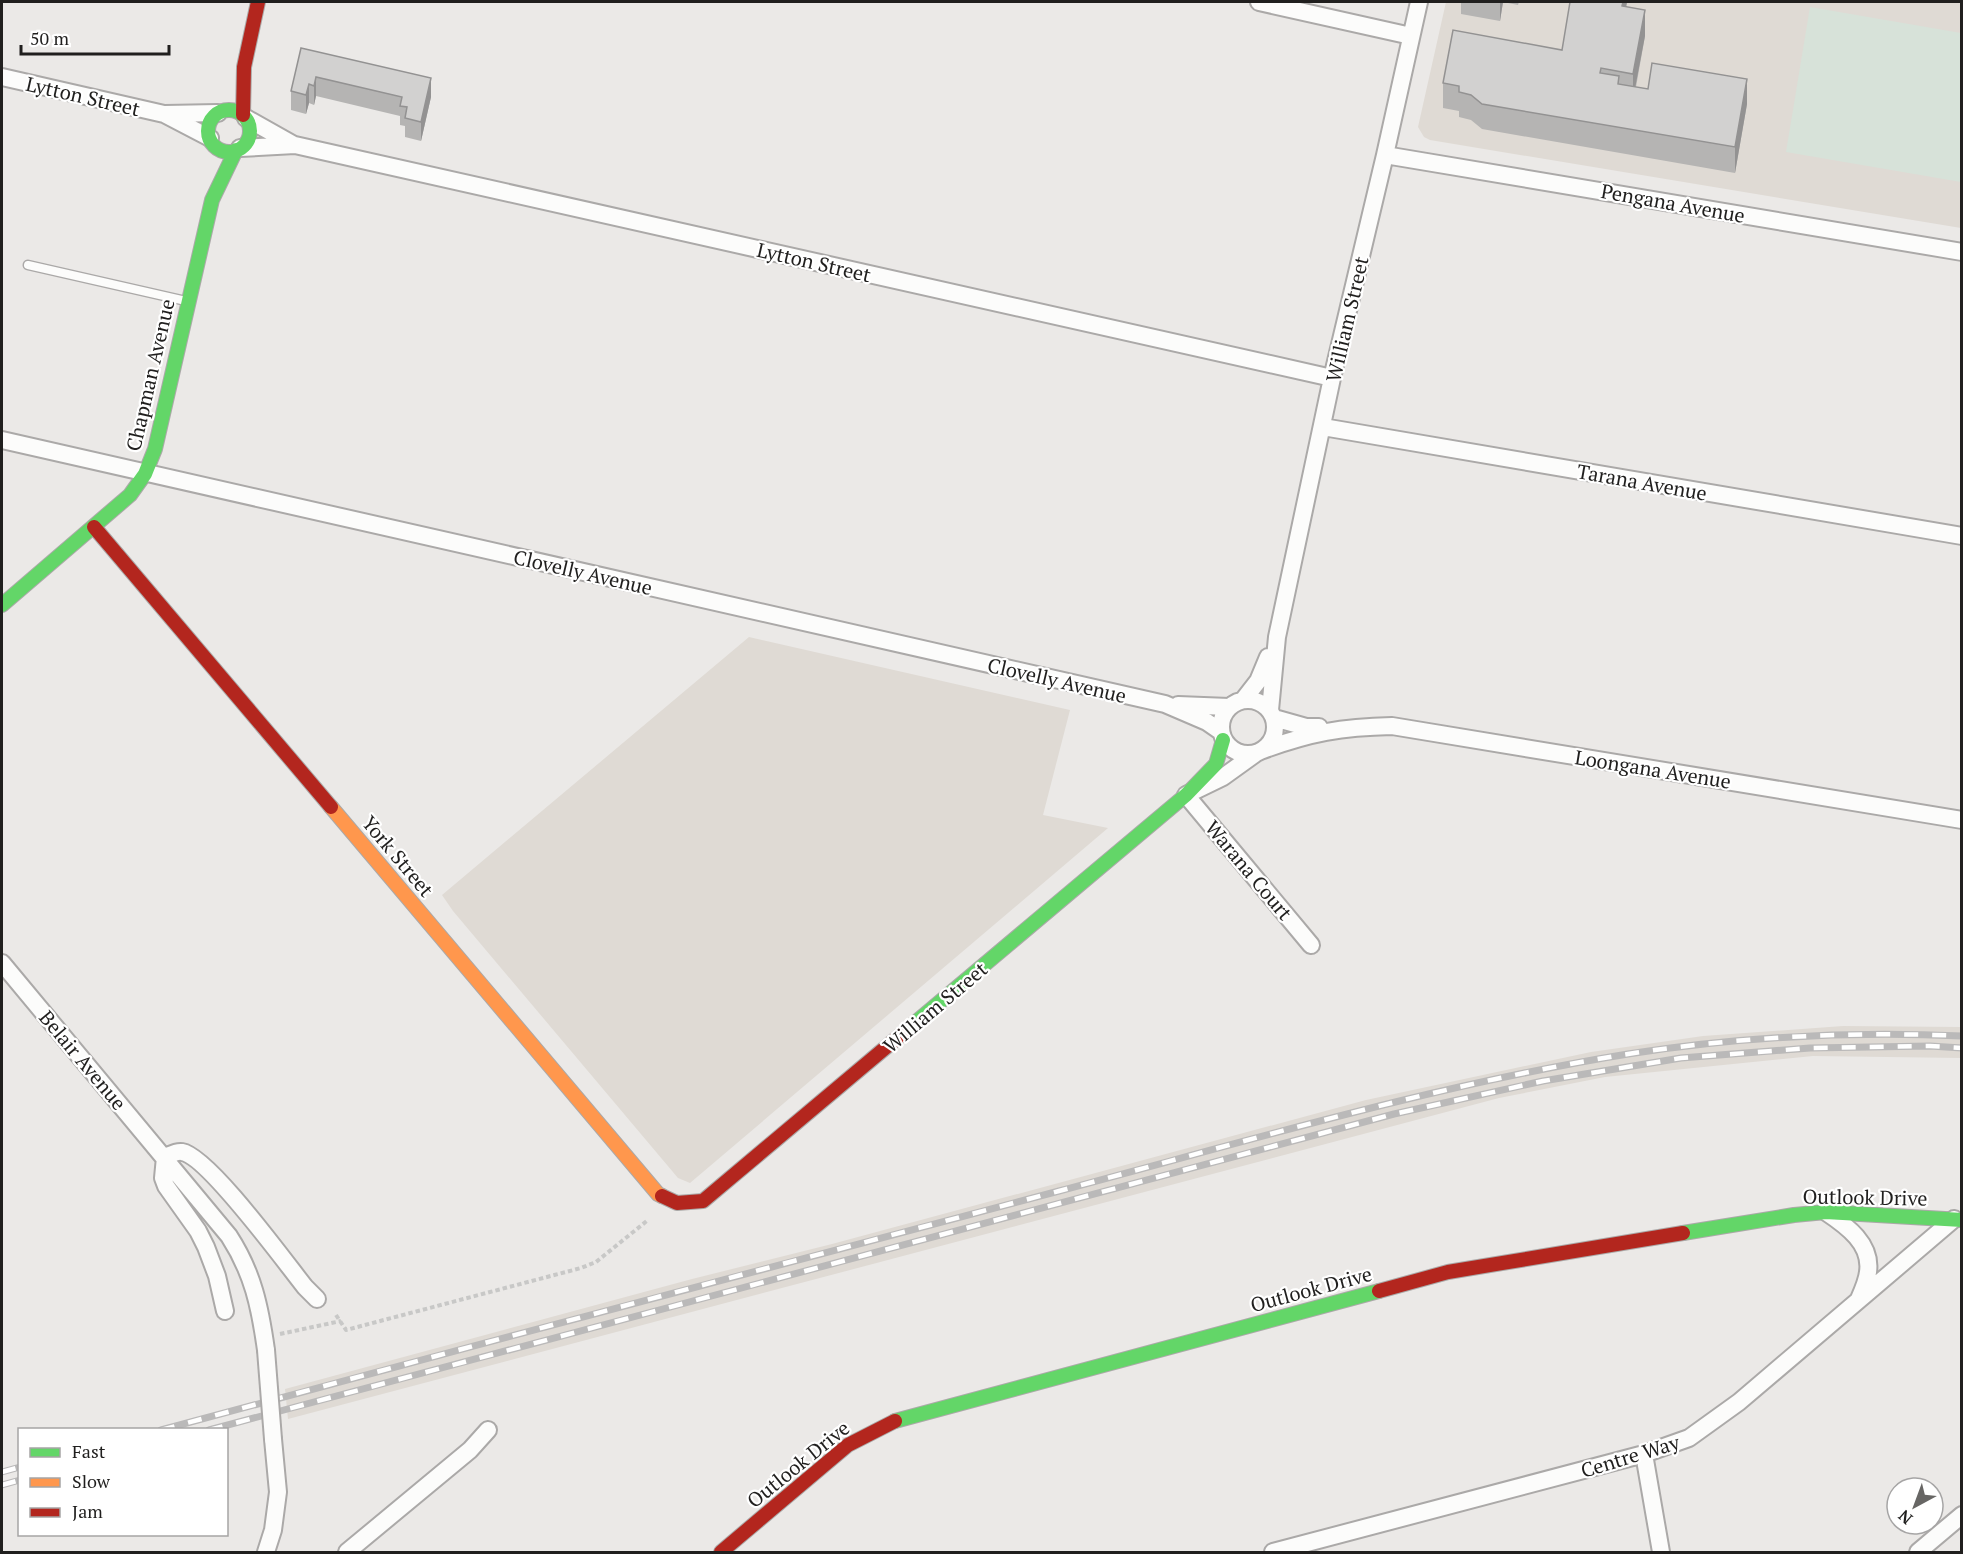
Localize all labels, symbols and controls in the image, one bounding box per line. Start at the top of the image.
scale bar [21,18,170,56]
text: 50 m [30,26,70,50]
street label: Lytton Street [23,70,143,122]
street label: Pengana Avenue [1599,177,1747,229]
street label: Lytton Street [754,236,874,288]
street label: William Street [1319,253,1375,385]
street label: Chapman Avenue [119,296,181,454]
street label: Tarana Avenue [1575,457,1709,507]
street label: Clovelly Avenue [511,543,655,601]
street label: Clovelly Avenue [985,651,1129,709]
street label: Loongana Avenue [1573,743,1733,795]
street label: York Street [356,810,440,903]
street label: Warana Court [1199,815,1299,926]
street label: William Street [877,955,993,1059]
street label: Belair Avenue [33,1005,133,1115]
street label: Outlook Drive [1802,1182,1928,1212]
street label: Outlook Drive [1247,1260,1375,1318]
street label: Outlook Drive [741,1414,855,1514]
legend [18,1428,228,1536]
street label: Centre Way [1577,1428,1684,1484]
text: Fast [72,1439,106,1463]
text: Slow [72,1469,111,1493]
north arrow [1885,1476,1945,1536]
text: Jam [72,1499,103,1523]
text: N [1893,1505,1917,1530]

